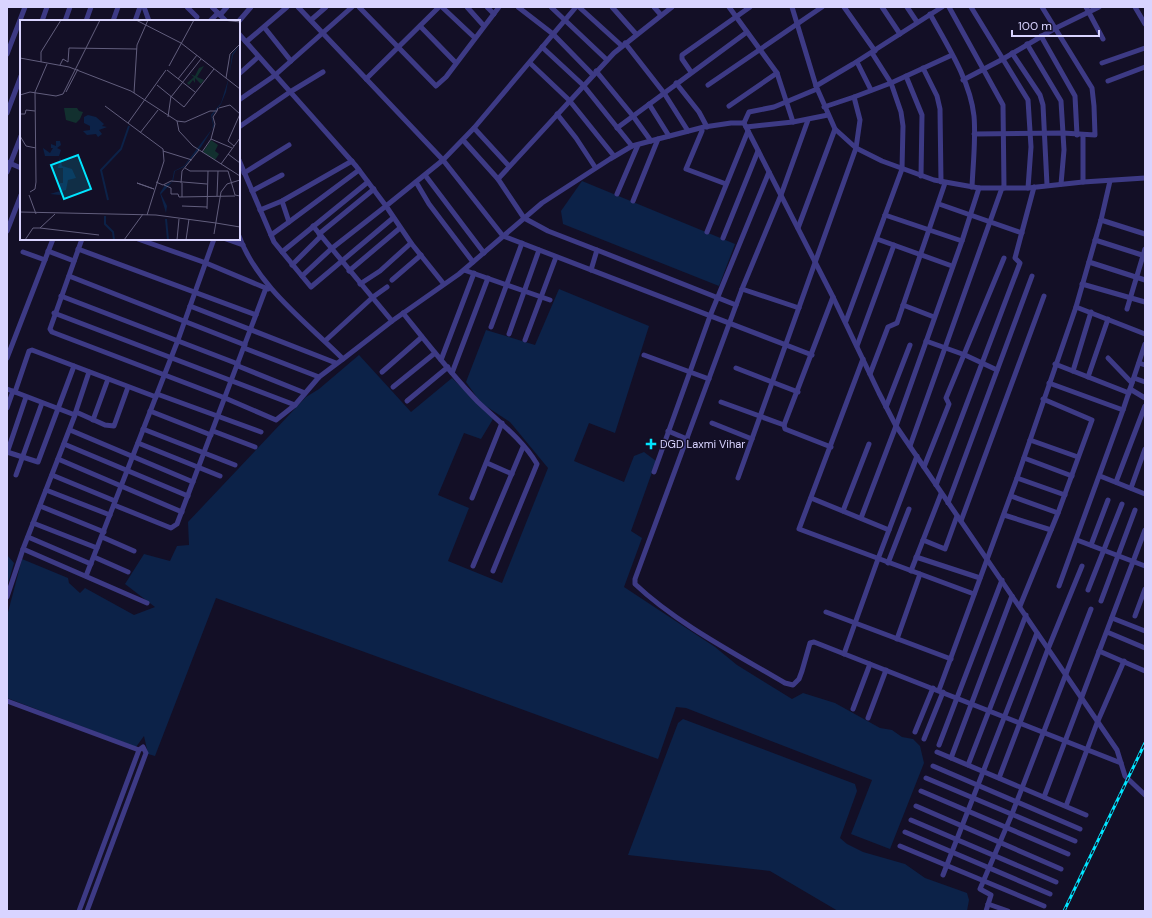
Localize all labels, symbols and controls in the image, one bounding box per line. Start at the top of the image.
scale bar [1012,12,1099,38]
text: 100 m [1018,18,1052,34]
inset map [20,20,240,240]
place label: DGD Laxmi Vihar [660,437,745,451]
marker: DGD Laxmi Vihar [645,438,657,450]

